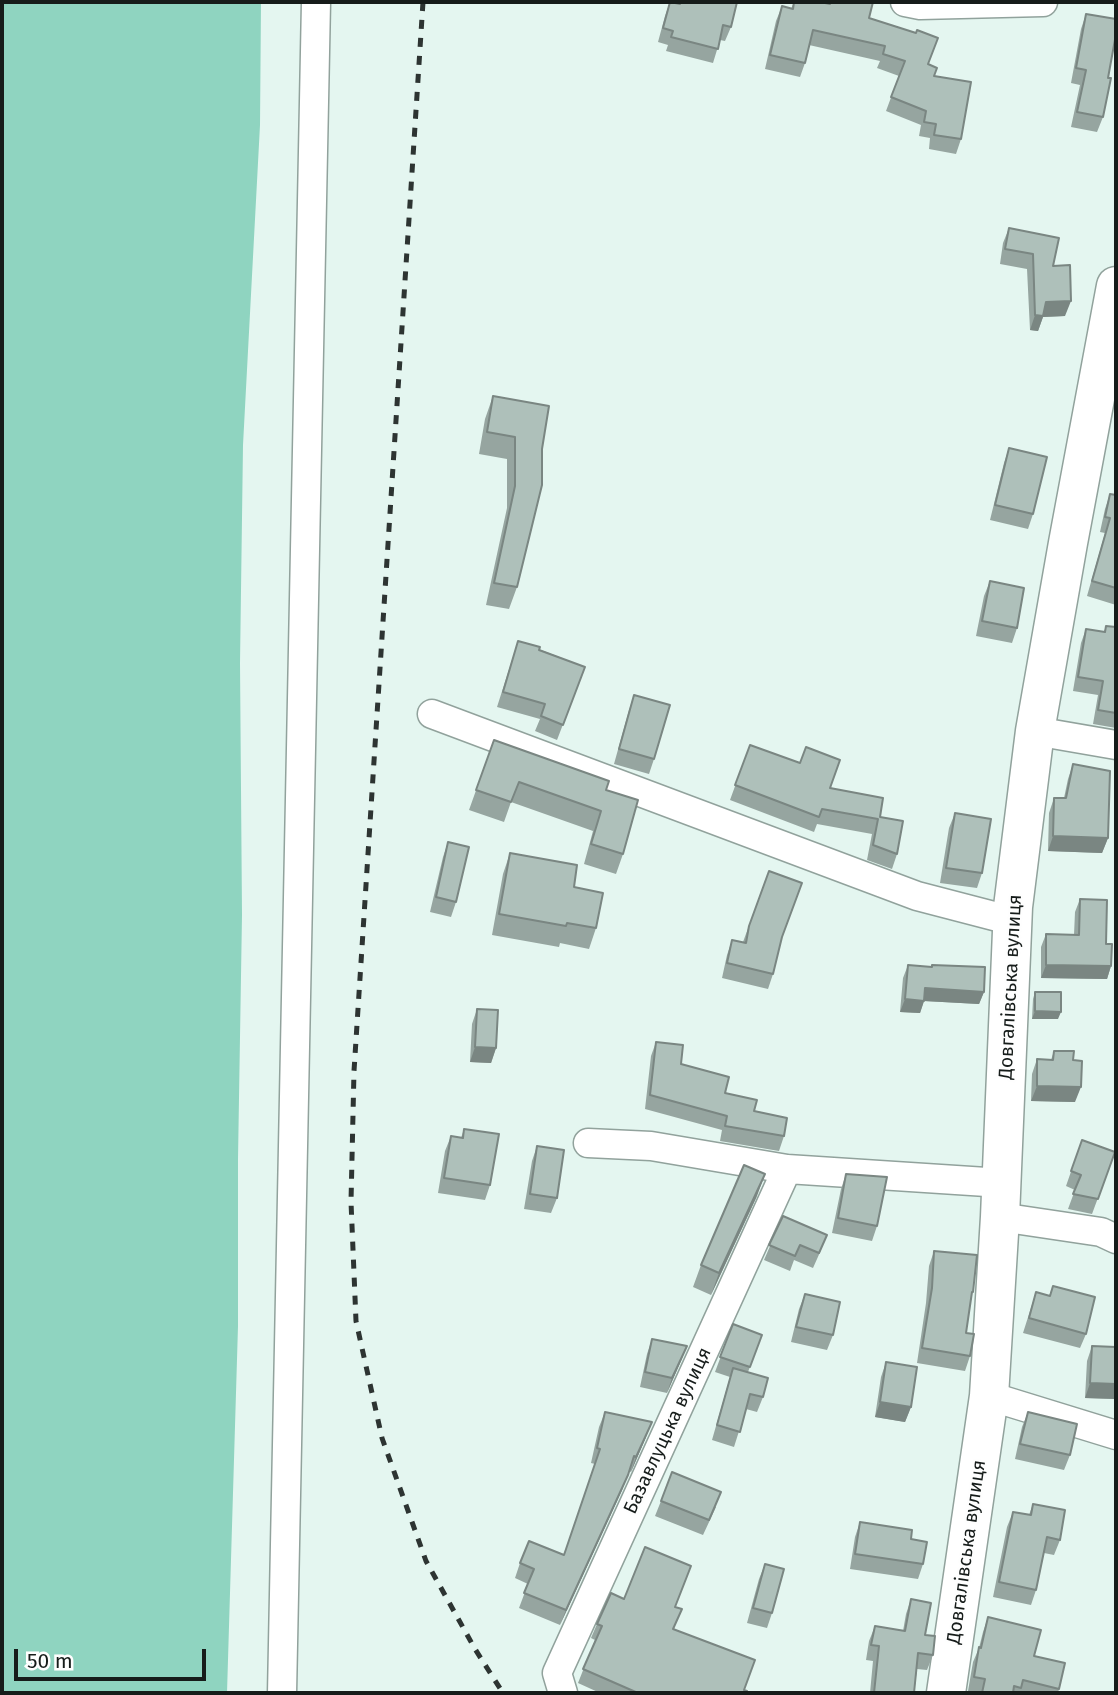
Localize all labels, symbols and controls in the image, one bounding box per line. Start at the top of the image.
street label: Довгалівська вулиця [995,894,1027,1080]
street label: Базавлуцька вулиця [619,1344,717,1518]
street label: Довгалівська вулиця [943,1459,991,1645]
scale bar [18,1636,210,1680]
text: 50 m [27,1648,73,1674]

